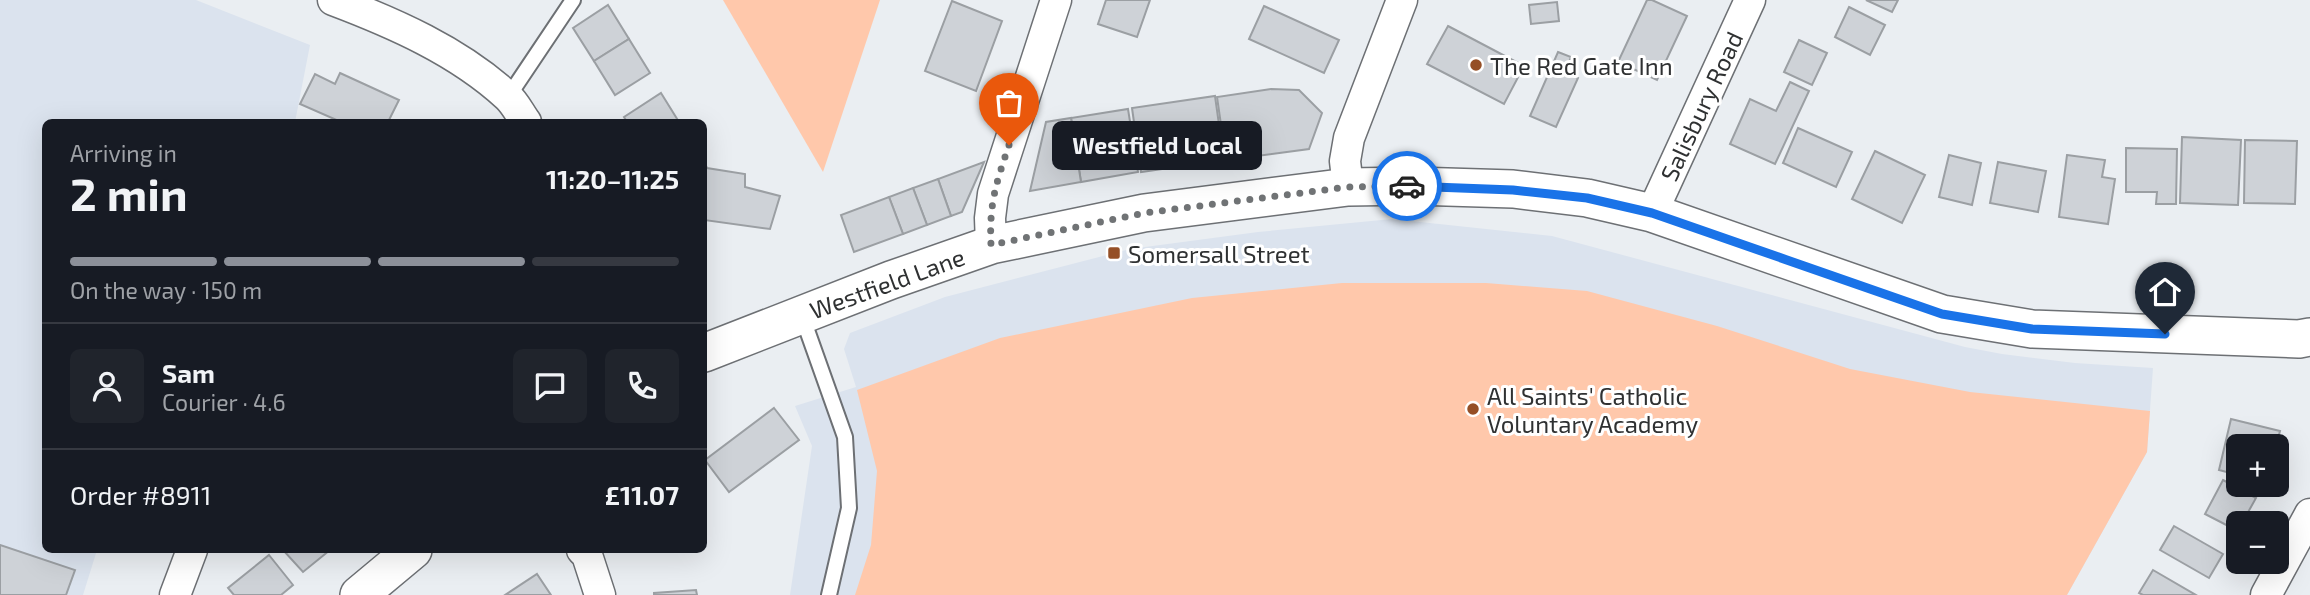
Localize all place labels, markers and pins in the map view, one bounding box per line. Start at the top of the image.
place label: The Red Gate Inn [1490,51,1673,80]
marker: The Red Gate Inn [1468,57,1484,73]
pin [979,73,1039,145]
callout: Westfield Local [1051,120,1261,170]
place label: Somersall Street [1128,239,1310,268]
marker: Somersall Street [1106,245,1122,261]
pin [2135,262,2195,334]
place label: All Saints' Catholic Voluntary Academy [1487,381,1698,438]
marker: All Saints' Catholic Voluntary Academy [1465,401,1481,417]

